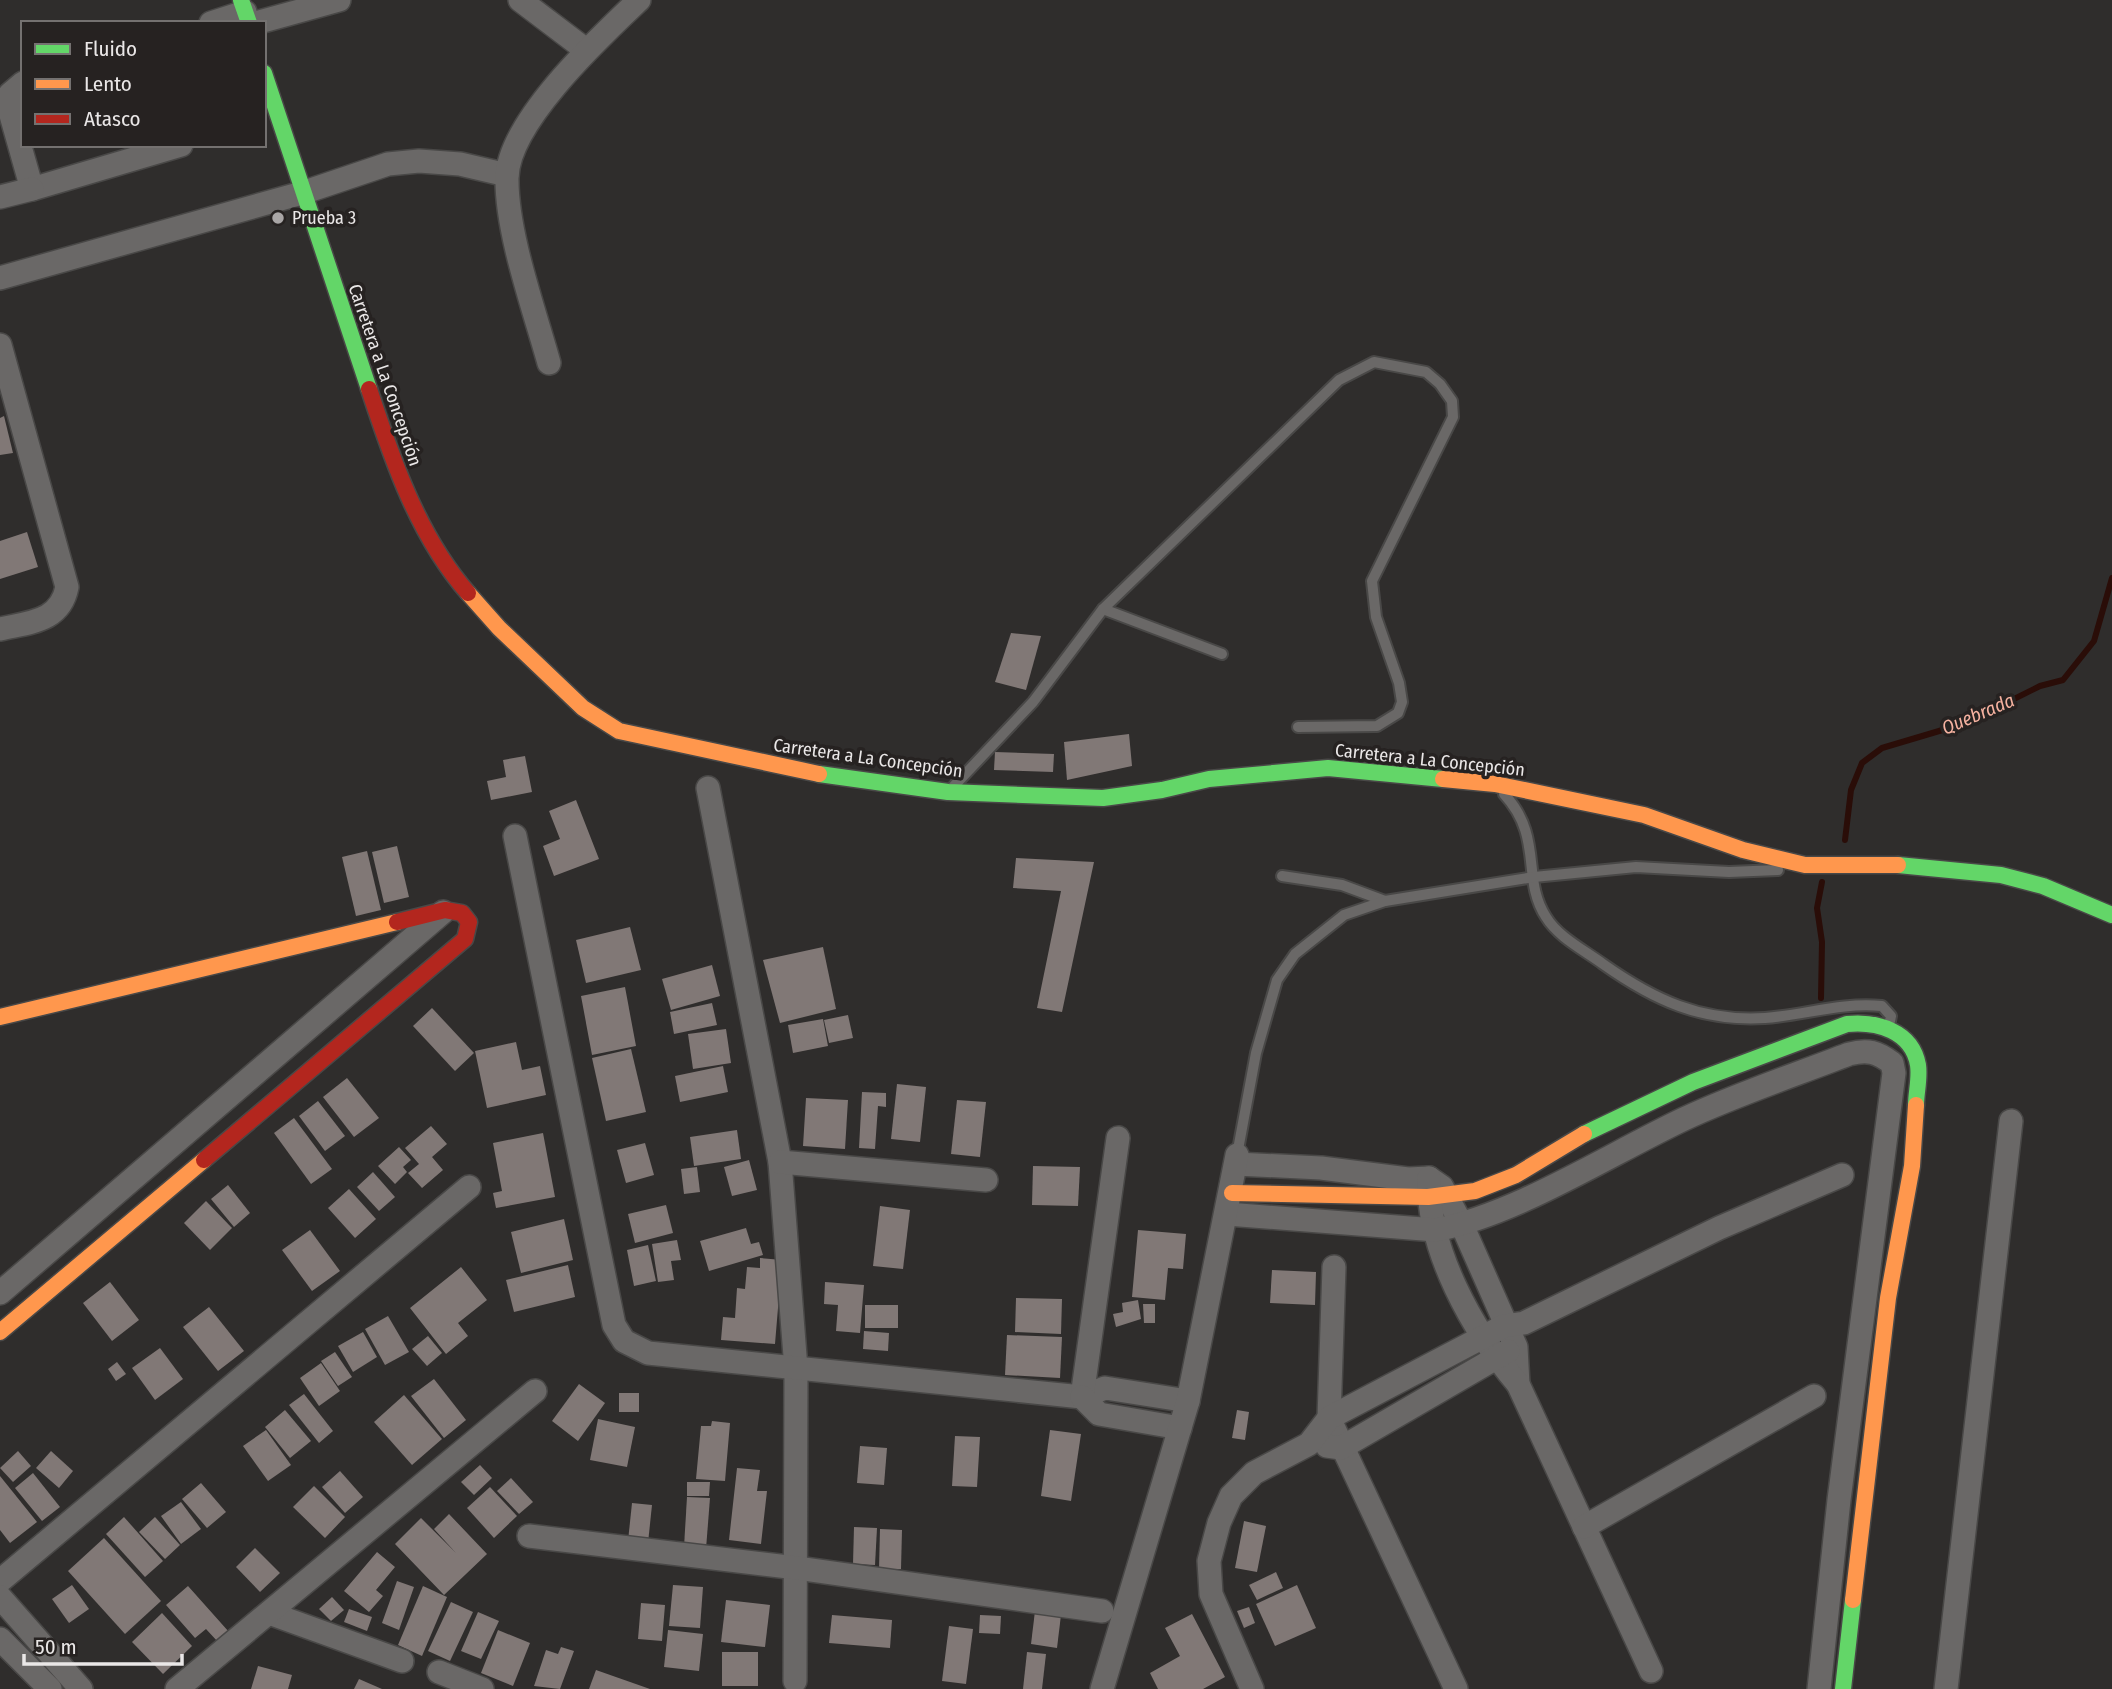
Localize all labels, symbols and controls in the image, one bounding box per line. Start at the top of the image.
legend [21,21,266,147]
text: Fluido [84,36,137,62]
text: Lento [84,71,132,97]
text: Atasco [84,106,141,132]
place label: Prueba 3 [292,207,356,229]
marker: Prueba 3 [270,210,286,226]
street label: Carretera a La Concepción [344,281,426,469]
water label: Quebrada [1938,688,2018,740]
street label: Carretera a La Concepción [772,734,964,782]
street label: Carretera a La Concepción [1334,739,1526,781]
scale bar [24,1622,182,1666]
text: 50 m [35,1634,77,1660]

